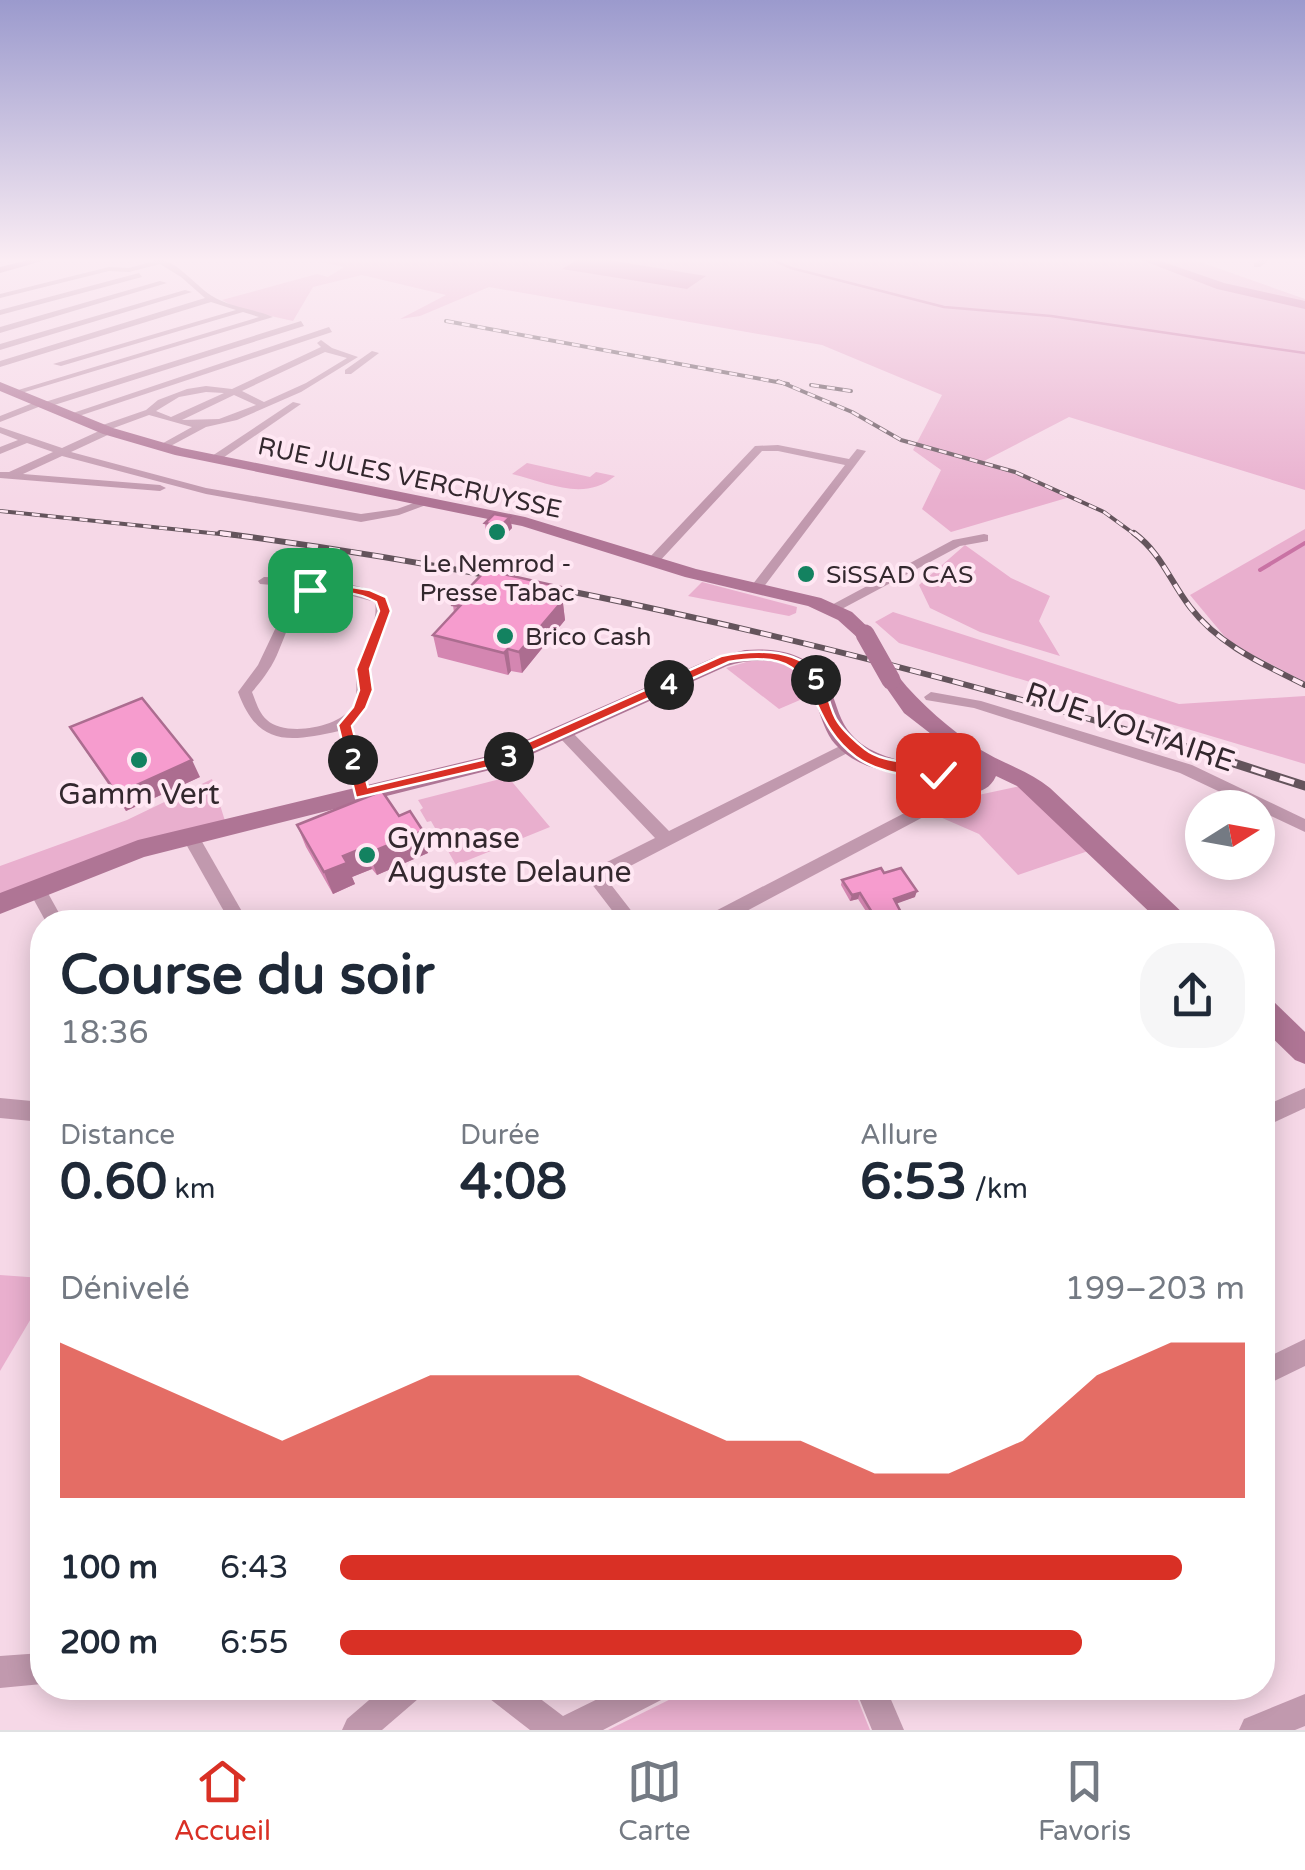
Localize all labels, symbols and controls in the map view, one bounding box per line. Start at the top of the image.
street label: RUE JULES VERCRUYSSE [255,431,564,525]
marker: Le Nemrod - Presse Tabac [486,521,508,543]
pin [268,548,353,633]
place label: Le Nemrod - Presse Tabac [419,549,575,608]
place label: SiSSAD CAS [826,560,973,590]
icon: arrive [283,563,338,618]
marker: SiSSAD CAS [795,563,817,585]
place label: Brico Cash [525,622,652,652]
marker: Brico Cash [494,625,516,647]
pin: 5 [791,655,841,705]
pin: 4 [644,660,694,710]
text: 5 [807,663,825,697]
text: 4 [660,668,678,702]
street label: RUE VOLTAIRE [1020,674,1239,781]
pin: 3 [484,732,534,782]
pin [896,733,981,818]
pin: 2 [328,735,378,785]
text: 3 [500,740,518,774]
text: 2 [344,743,362,777]
icon: check [911,748,966,803]
marker: Gamm Vert [128,749,150,771]
place label: Gamm Vert [58,776,220,813]
north arrow [1185,790,1275,880]
map controls [1185,790,1275,880]
place label: Gymnase Auguste Delaune [387,820,631,891]
marker: Gymnase Auguste Delaune [356,844,378,866]
text: Course du soir [60,943,434,1009]
button: share [1140,943,1245,1048]
text: 18:36 [60,1014,149,1052]
text: Distance [60,1118,175,1152]
text: Durée [460,1118,540,1152]
text: Allure [860,1118,938,1152]
text: 0.60 [60,1152,167,1212]
text: 4:08 [460,1152,567,1212]
text: 6:53 [860,1152,967,1212]
text: km [167,1172,215,1206]
text: /km [967,1172,1028,1206]
text: Dénivelé [60,1270,190,1308]
text: 199–203 m [1065,1270,1245,1308]
text: 100 m [60,1549,158,1587]
text: 6:43 [220,1549,289,1587]
text: 200 m [60,1624,158,1662]
text: 6:55 [220,1624,289,1662]
tab: Accueil [174,1754,271,1848]
tab: Carte [618,1754,691,1848]
tab: Favoris [1038,1754,1131,1848]

